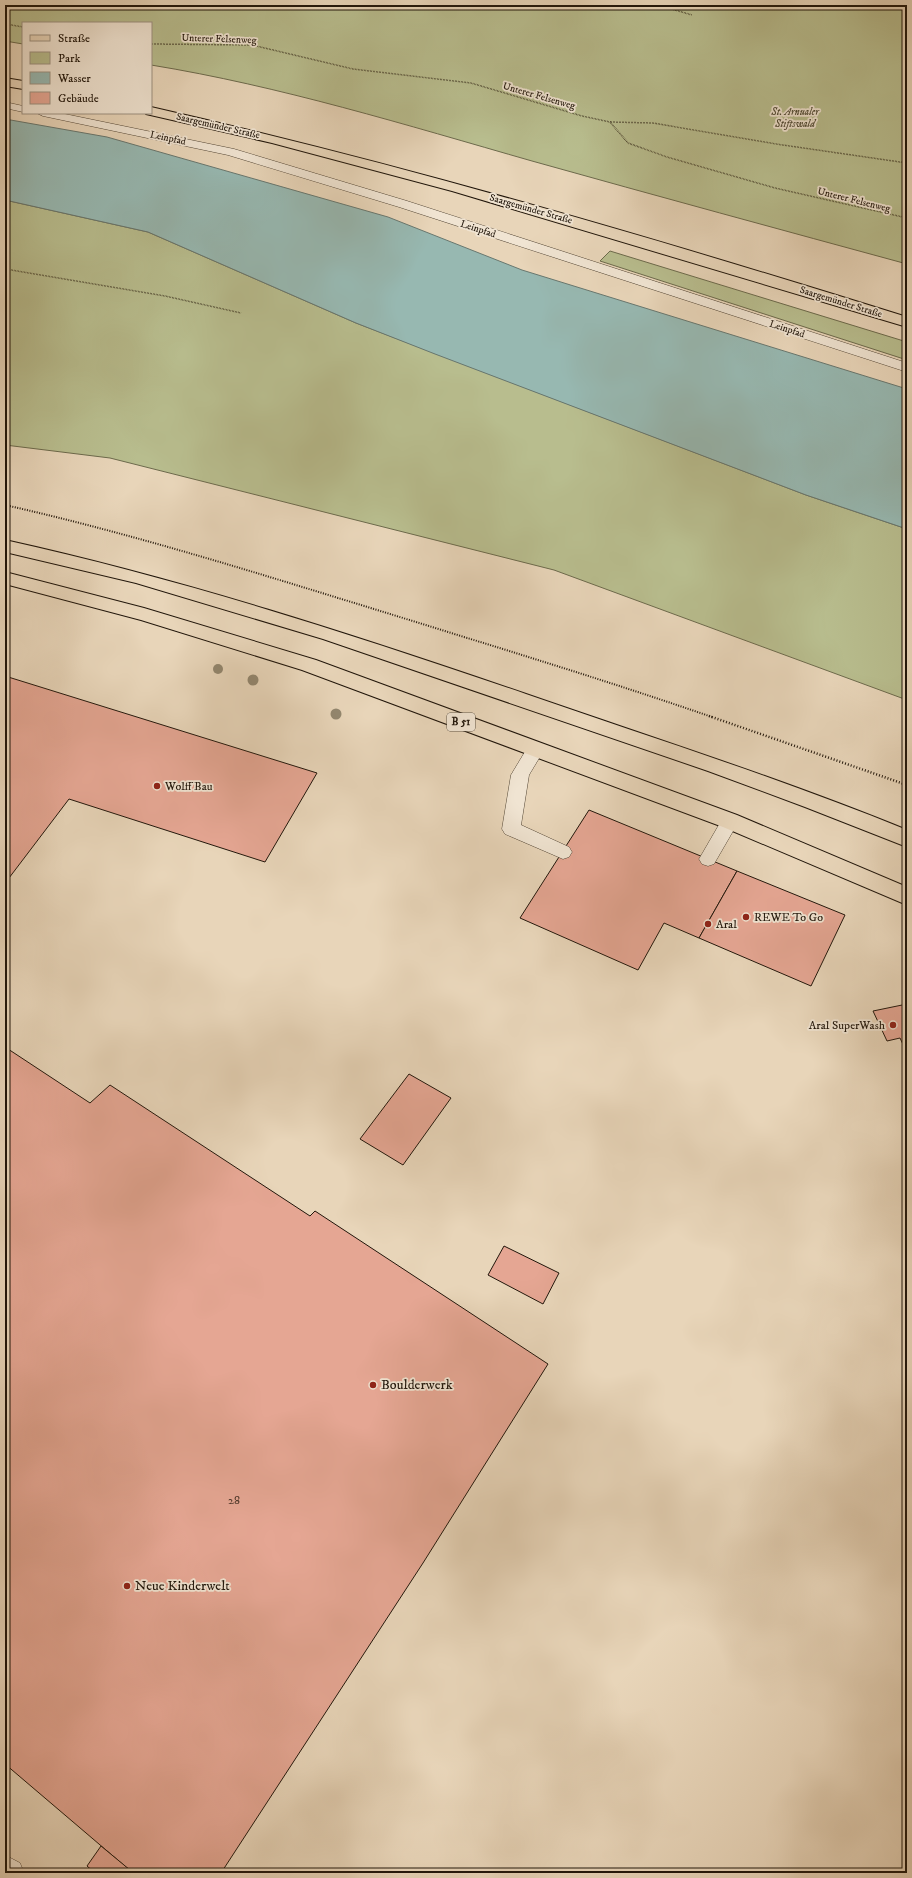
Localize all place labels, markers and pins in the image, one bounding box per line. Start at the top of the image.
place label: Wolff Bau [164,779,213,794]
marker: Wolff Bau [152,781,162,791]
place label: REWE To Go [754,910,823,925]
marker: REWE To Go [741,912,751,922]
place label: Aral [716,917,737,932]
marker: Aral [703,919,713,929]
place label: Aral SuperWash [809,1018,886,1033]
marker: Aral SuperWash [888,1020,898,1030]
place label: Boulderwerk [381,1376,453,1394]
marker: Boulderwerk [368,1380,378,1390]
place label: Neue Kinderwelt [135,1577,230,1595]
marker: Neue Kinderwelt [122,1581,132,1591]

